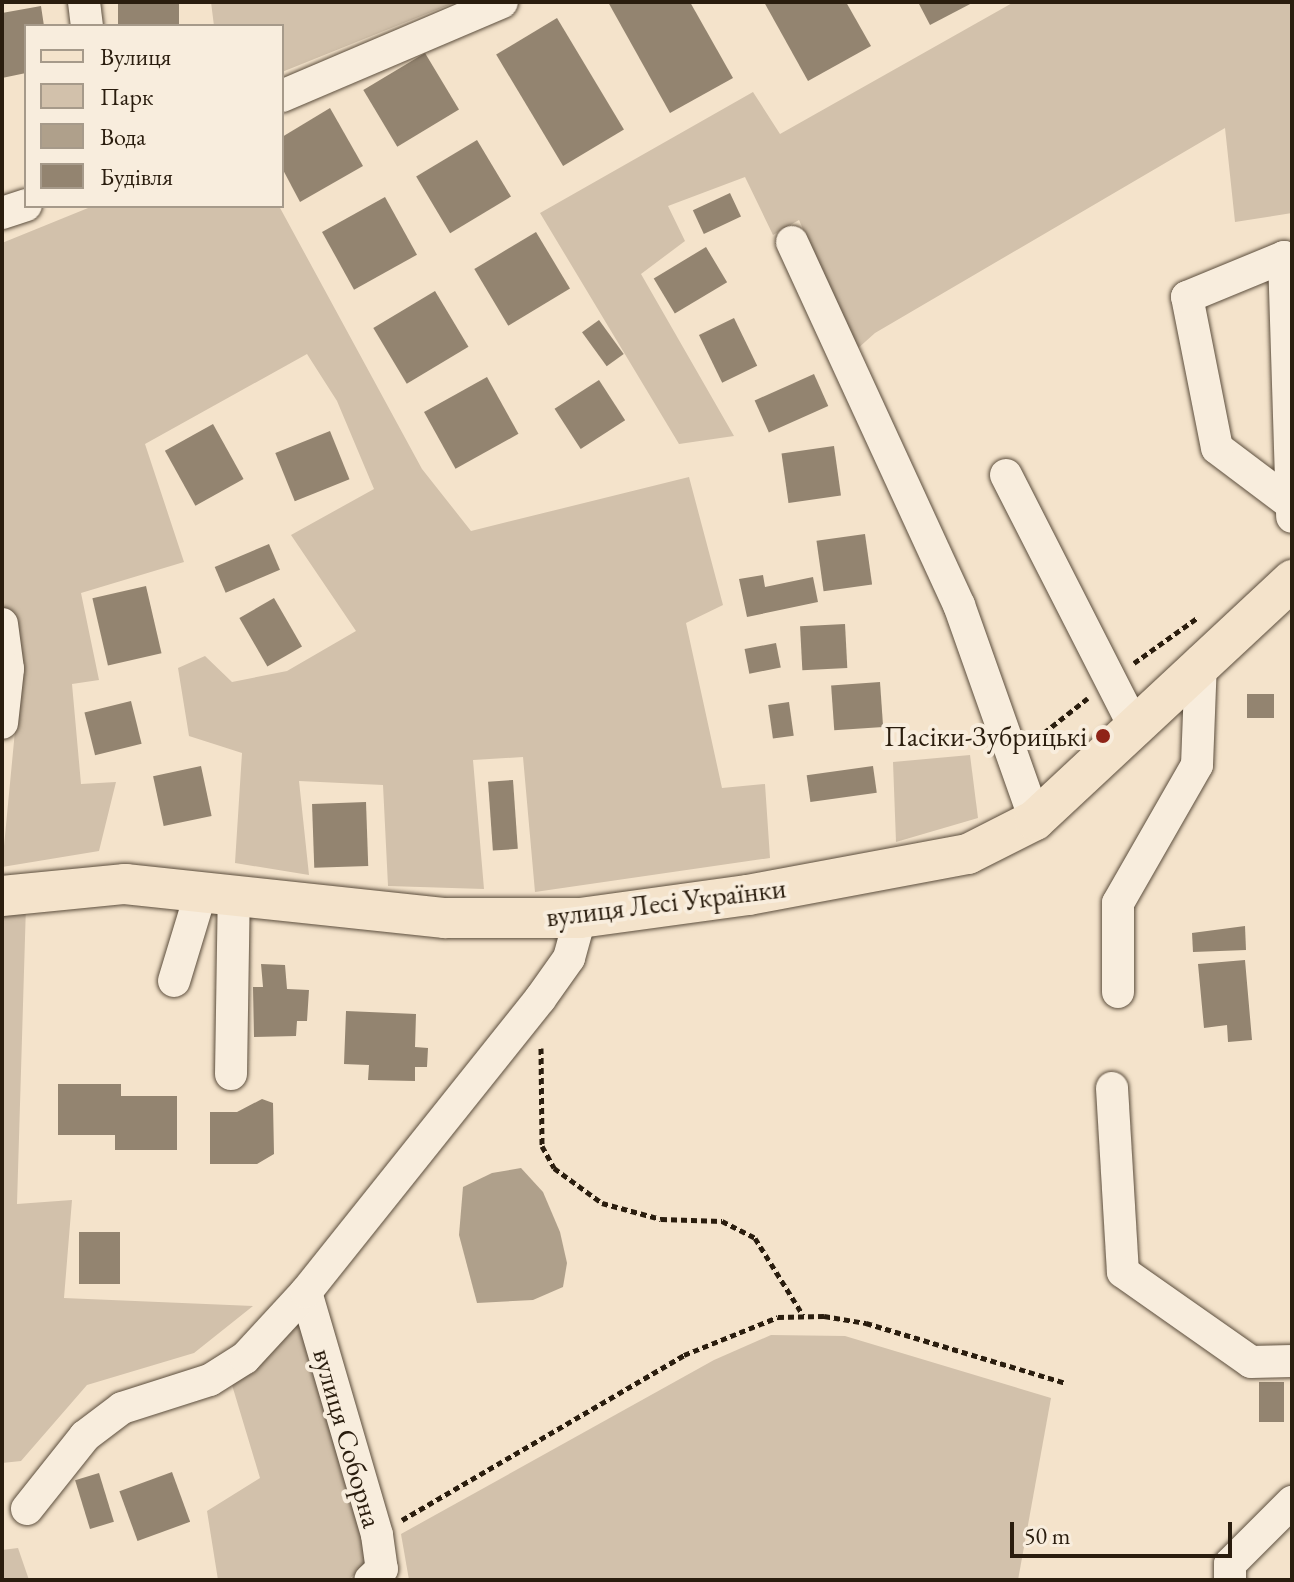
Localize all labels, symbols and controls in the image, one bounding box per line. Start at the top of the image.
legend [24,24,284,208]
text: Вулиця [100,41,171,72]
text: Парк [100,81,153,112]
text: Вода [100,121,146,152]
text: Будівля [100,161,173,192]
place label: Пасіки-Зубрицькі [884,719,1087,753]
marker: Пасіки-Зубрицькі [1094,727,1112,745]
street label: вулиця Лесі Українки [544,871,788,933]
street label: вулиця Соборна [306,1344,390,1532]
scale bar [1014,1506,1236,1556]
text: 50 m [1024,1520,1071,1551]

